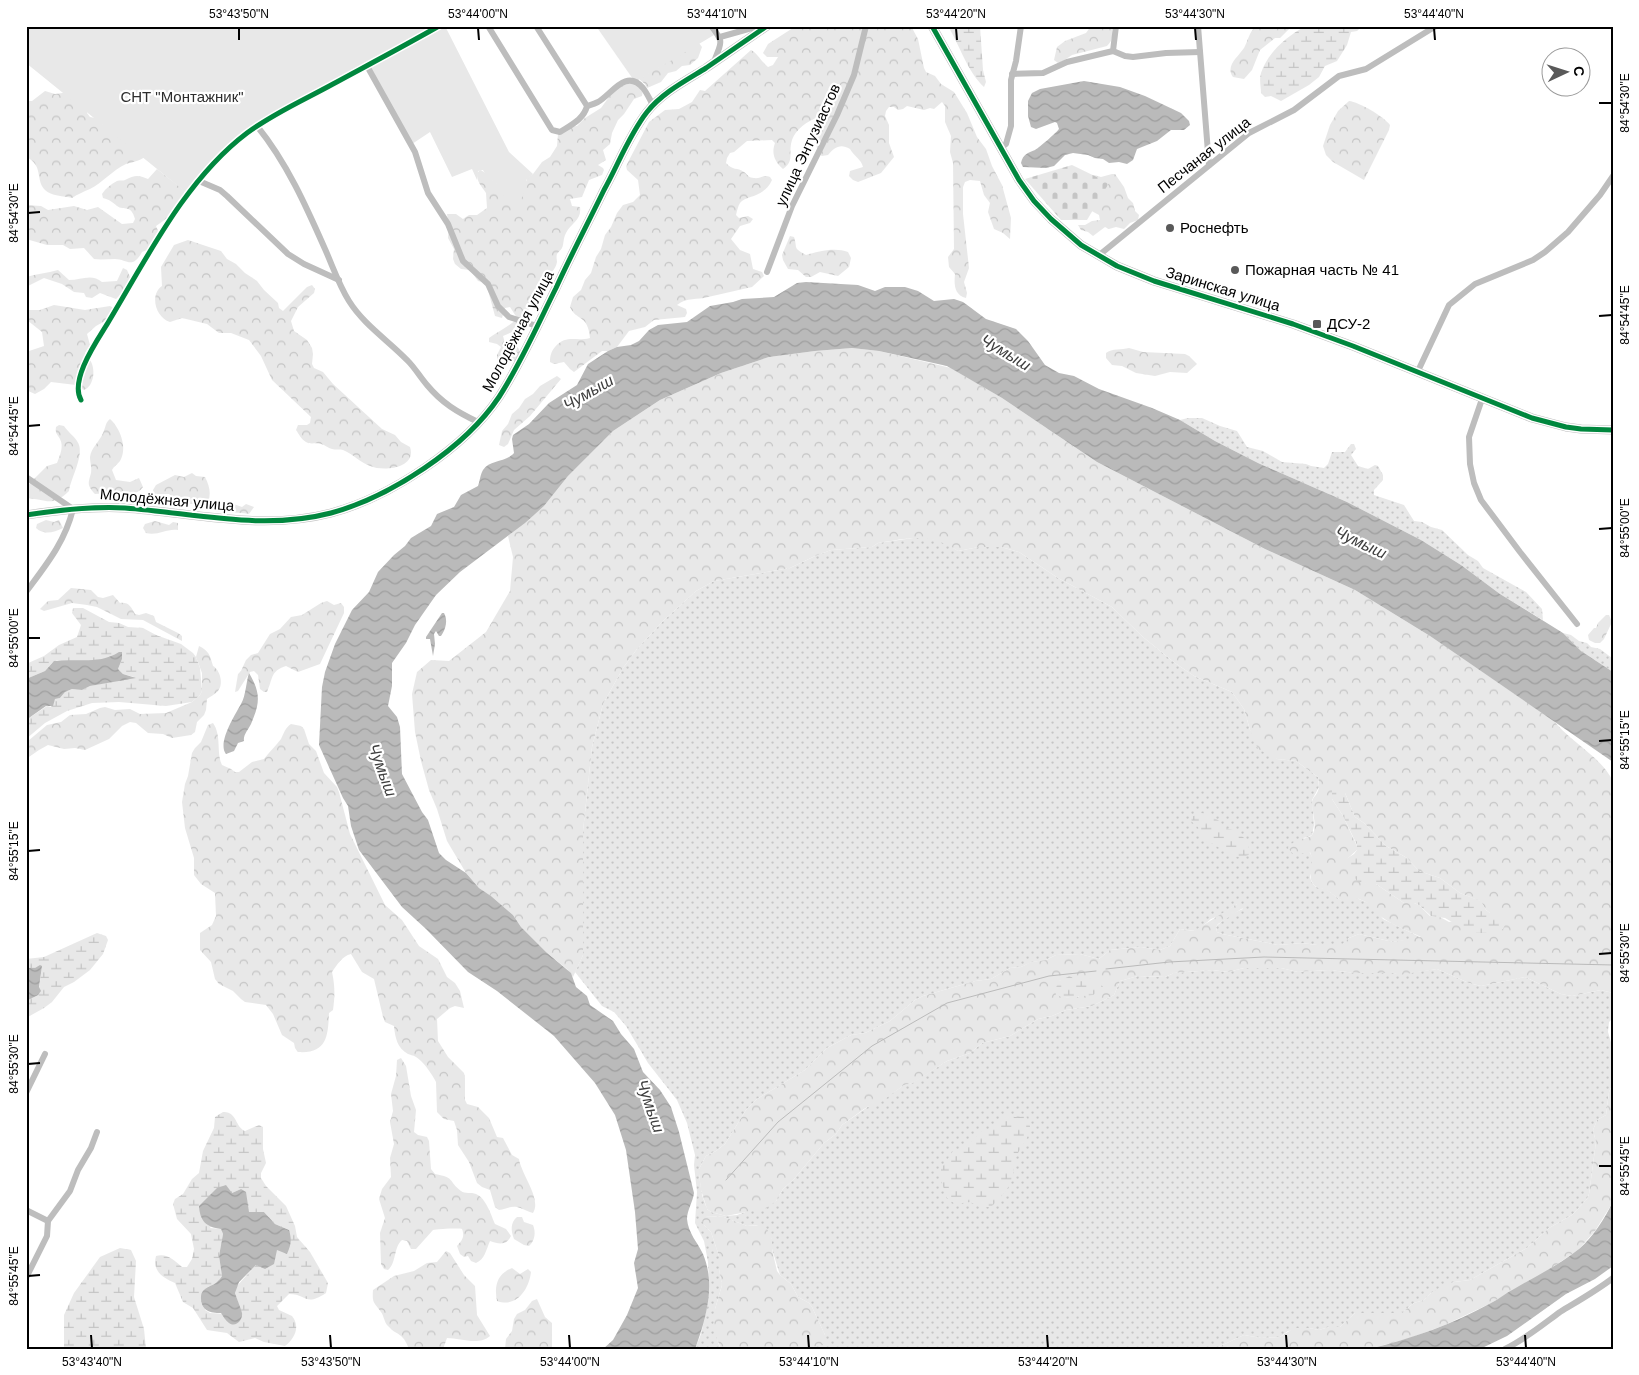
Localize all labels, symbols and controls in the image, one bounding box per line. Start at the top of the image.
text: 53°43'50"N [209,7,269,21]
text: 53°44'00"N [448,7,508,21]
text: 53°44'10"N [687,7,747,21]
text: 53°44'20"N [926,7,986,21]
text: 53°44'30"N [1165,7,1225,21]
text: 53°44'40"N [1404,7,1464,21]
north arrow [1542,48,1592,98]
text: С [1571,65,1587,77]
text: 84°54'30"E [1618,73,1632,133]
street label: улица Энтузиастов [772,81,843,209]
park label: СНТ "Монтажник" [120,88,244,105]
street label: Песчаная улица [1154,113,1254,196]
text: 84°54'30"E [7,183,21,243]
place label: Роснефть [1180,219,1249,236]
marker: Роснефть [1164,222,1176,234]
place label: Пожарная часть № 41 [1245,261,1399,278]
street label: Заринская улица [1164,263,1283,314]
marker: Пожарная часть № 41 [1229,264,1241,276]
street label: Молодёжная улица [478,267,557,394]
text: 84°54'45"E [1618,285,1632,345]
place label: ДСУ-2 [1327,315,1370,332]
marker: ДСУ-2 [1311,318,1323,330]
water label: Чумыш [978,331,1034,374]
water label: Чумыш [560,371,616,413]
text: 84°54'45"E [7,396,21,456]
street label: Молодёжная улица [99,485,236,514]
text: 84°55'00"E [1618,498,1632,558]
water label: Чумыш [1332,523,1389,562]
text: 84°55'00"E [7,608,21,668]
text: 84°55'15"E [1618,710,1632,770]
water label: Чумыш [365,742,400,799]
text: 84°55'15"E [7,821,21,881]
text: 84°55'30"E [1618,923,1632,983]
text: 84°55'30"E [7,1034,21,1094]
water label: Чумыш [634,1077,667,1135]
text: 84°55'45"E [1618,1136,1632,1196]
text: 84°55'45"E [7,1246,21,1306]
text: 53°43'40"N [62,1355,122,1369]
text: 53°43'50"N [301,1355,361,1369]
text: 53°44'00"N [540,1355,600,1369]
text: 53°44'10"N [779,1355,839,1369]
text: 53°44'20"N [1018,1355,1078,1369]
text: 53°44'30"N [1257,1355,1317,1369]
text: 53°44'40"N [1496,1355,1556,1369]

